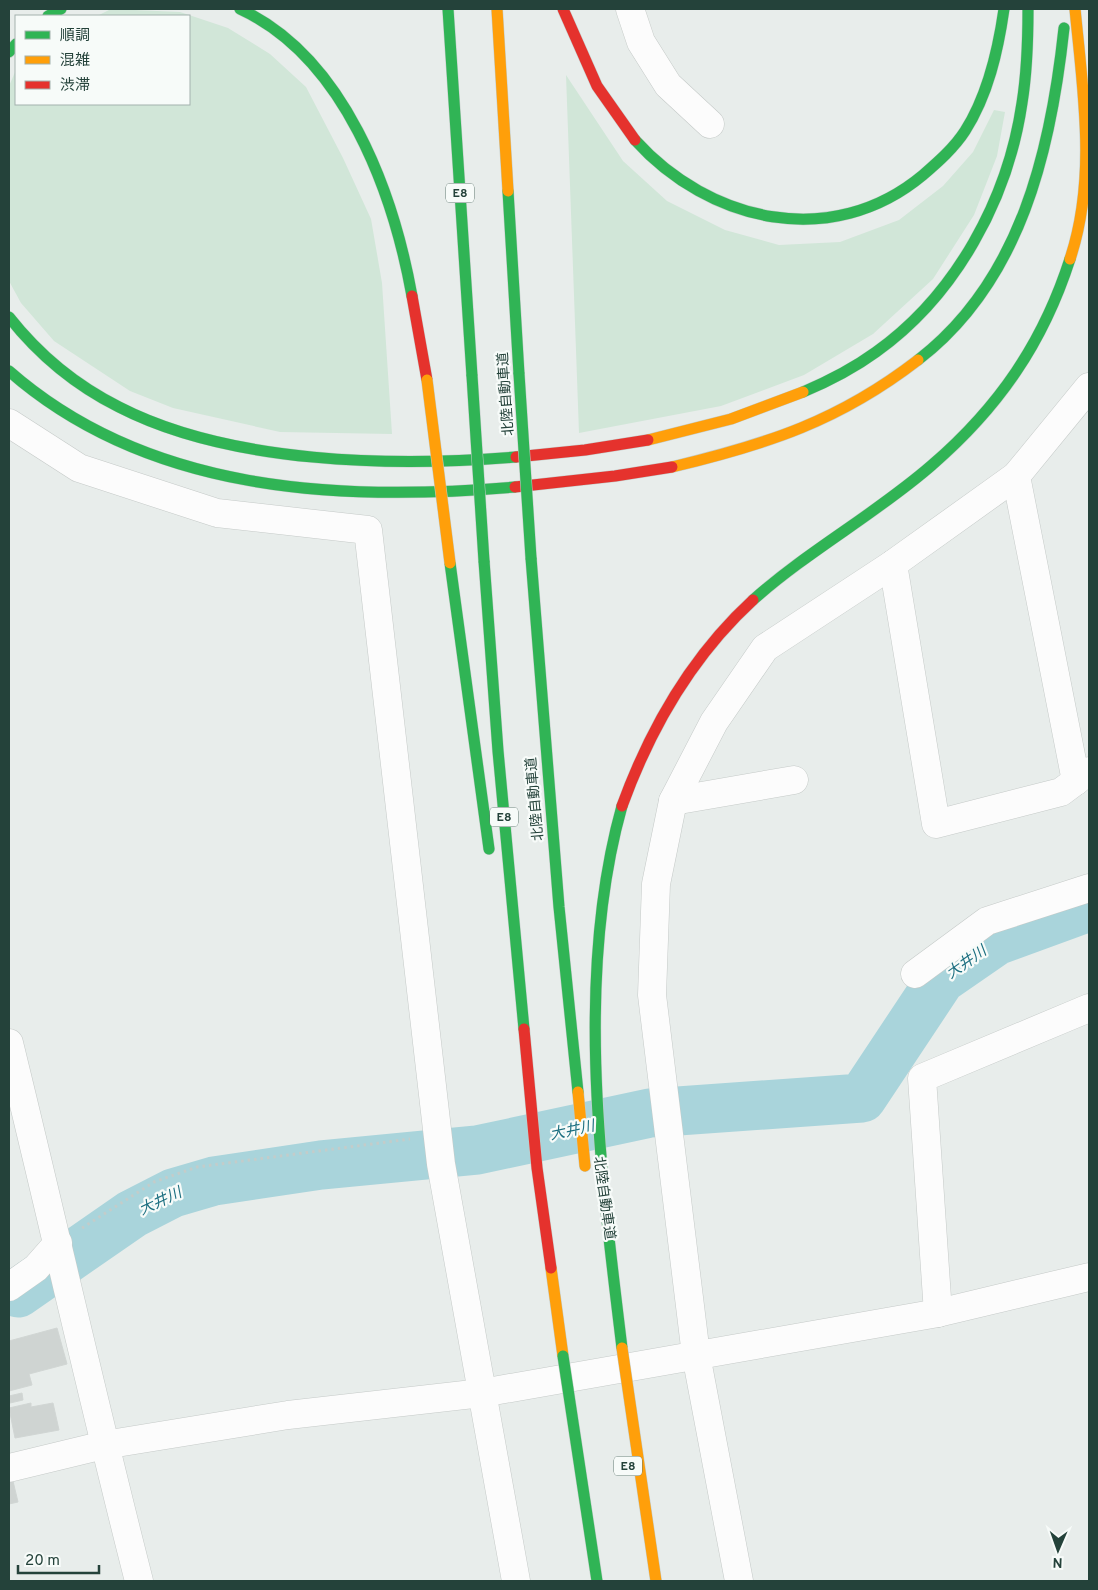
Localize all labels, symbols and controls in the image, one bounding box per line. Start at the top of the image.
legend [15,15,190,105]
text: 順調 [60,27,90,46]
text: 混雑 [60,52,90,71]
text: 渋滞 [60,77,90,96]
road number: E8 [446,184,474,202]
street label: 北陸自動車道 [494,351,518,436]
street label: 北陸自動車道 [522,756,548,842]
road number: E8 [490,808,518,826]
water label: 大井川 [943,941,992,984]
water label: 大井川 [548,1117,598,1145]
street label: 北陸自動車道 [589,1155,619,1241]
water label: 大井川 [136,1183,187,1220]
road number: E8 [614,1456,642,1475]
north arrow [1033,1525,1083,1575]
scale bar [18,1542,99,1574]
text: 20 m [25,1552,60,1571]
text: N [1052,1553,1063,1570]

